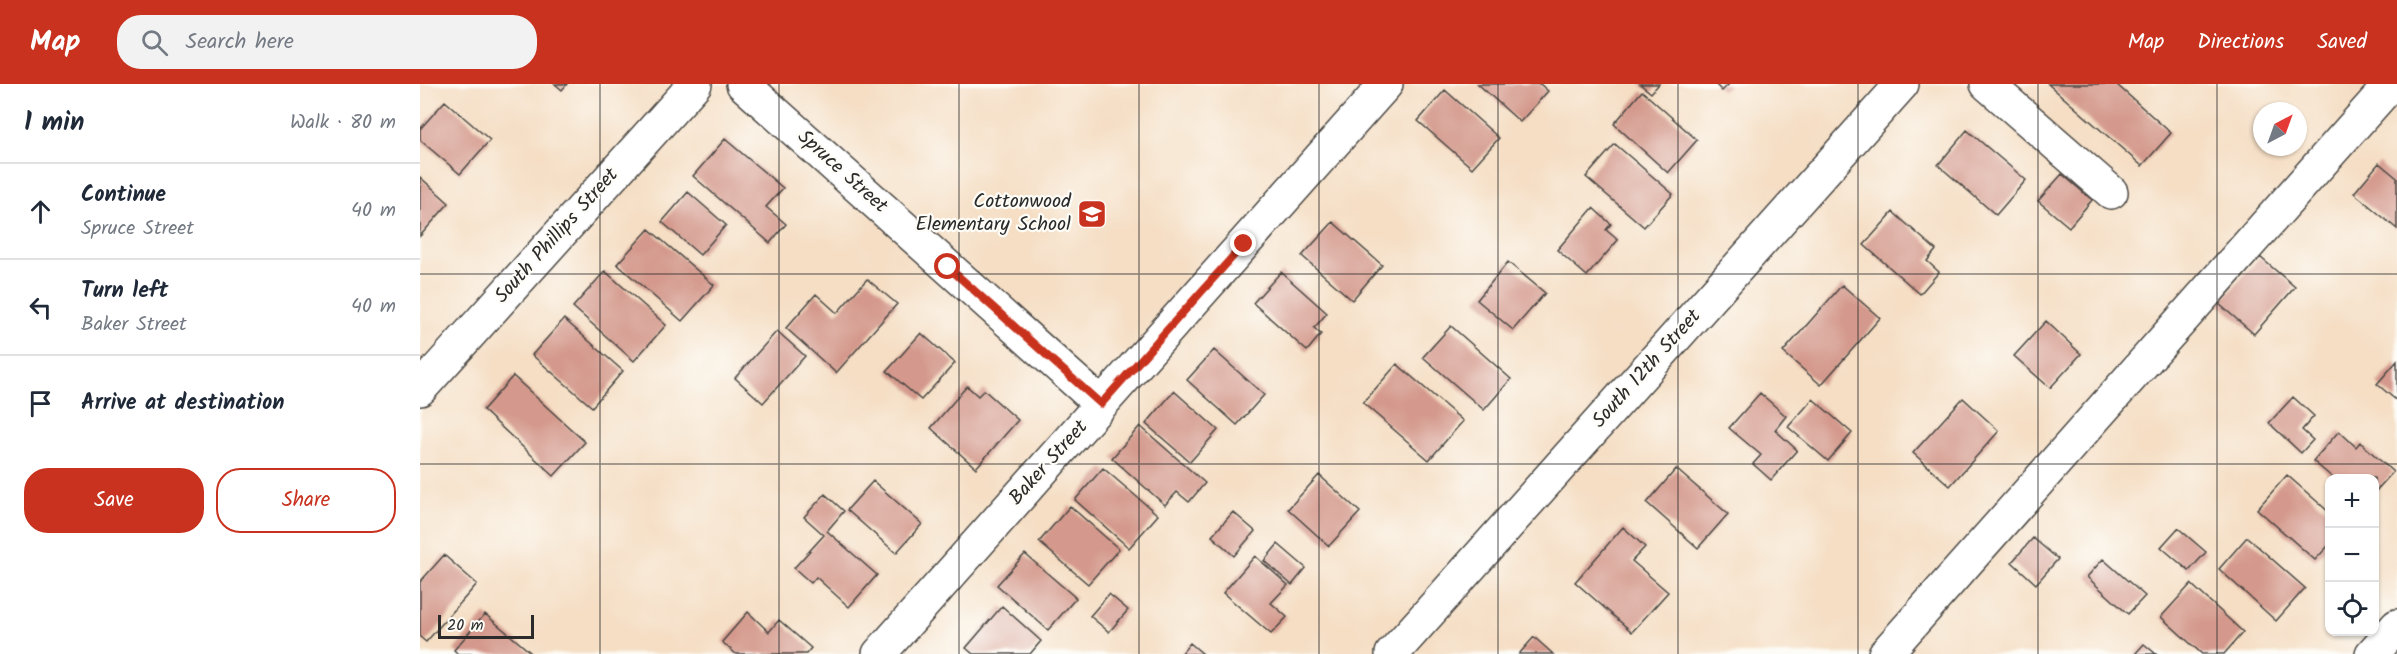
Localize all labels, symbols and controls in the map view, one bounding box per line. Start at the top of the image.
search box [117,15,537,69]
text: Map [30,20,81,65]
text: Search here [186,25,294,60]
icon: search [138,26,171,59]
text: Map [2128,26,2164,59]
text: Directions [2197,26,2284,59]
text: Saved [2317,26,2367,59]
text: 1 min [24,102,84,144]
north arrow [2253,102,2307,156]
text: Walk · 80 m [290,107,396,139]
street label: Spruce Street [789,122,895,222]
street label: South Phillips Street [487,161,627,311]
text: Continue [81,178,166,213]
place label: Cottonwood Elementary School [915,186,1072,241]
icon: ahead [24,195,57,228]
text: 40 m [351,195,396,227]
school or university icon: Cottonwood Elementary School [1076,198,1108,230]
text: Spruce Street [81,213,194,245]
route end [1230,230,1256,256]
route start [934,253,960,279]
text: Turn left [81,274,168,309]
icon: left [24,291,57,324]
text: 40 m [351,291,396,323]
street label: South 12th Street [1585,302,1710,436]
text: Baker Street [81,309,187,341]
text: Arrive at destination [81,386,284,421]
icon: arrive [24,387,57,420]
street label: Baker Street [1002,413,1096,513]
button: Save [24,468,204,533]
button: Share [216,468,396,533]
map controls [2325,474,2379,636]
button: + [2325,474,2379,528]
button: − [2325,528,2379,582]
button: locate [2325,582,2379,636]
scale bar [438,612,534,640]
text: 20 m [447,613,483,638]

